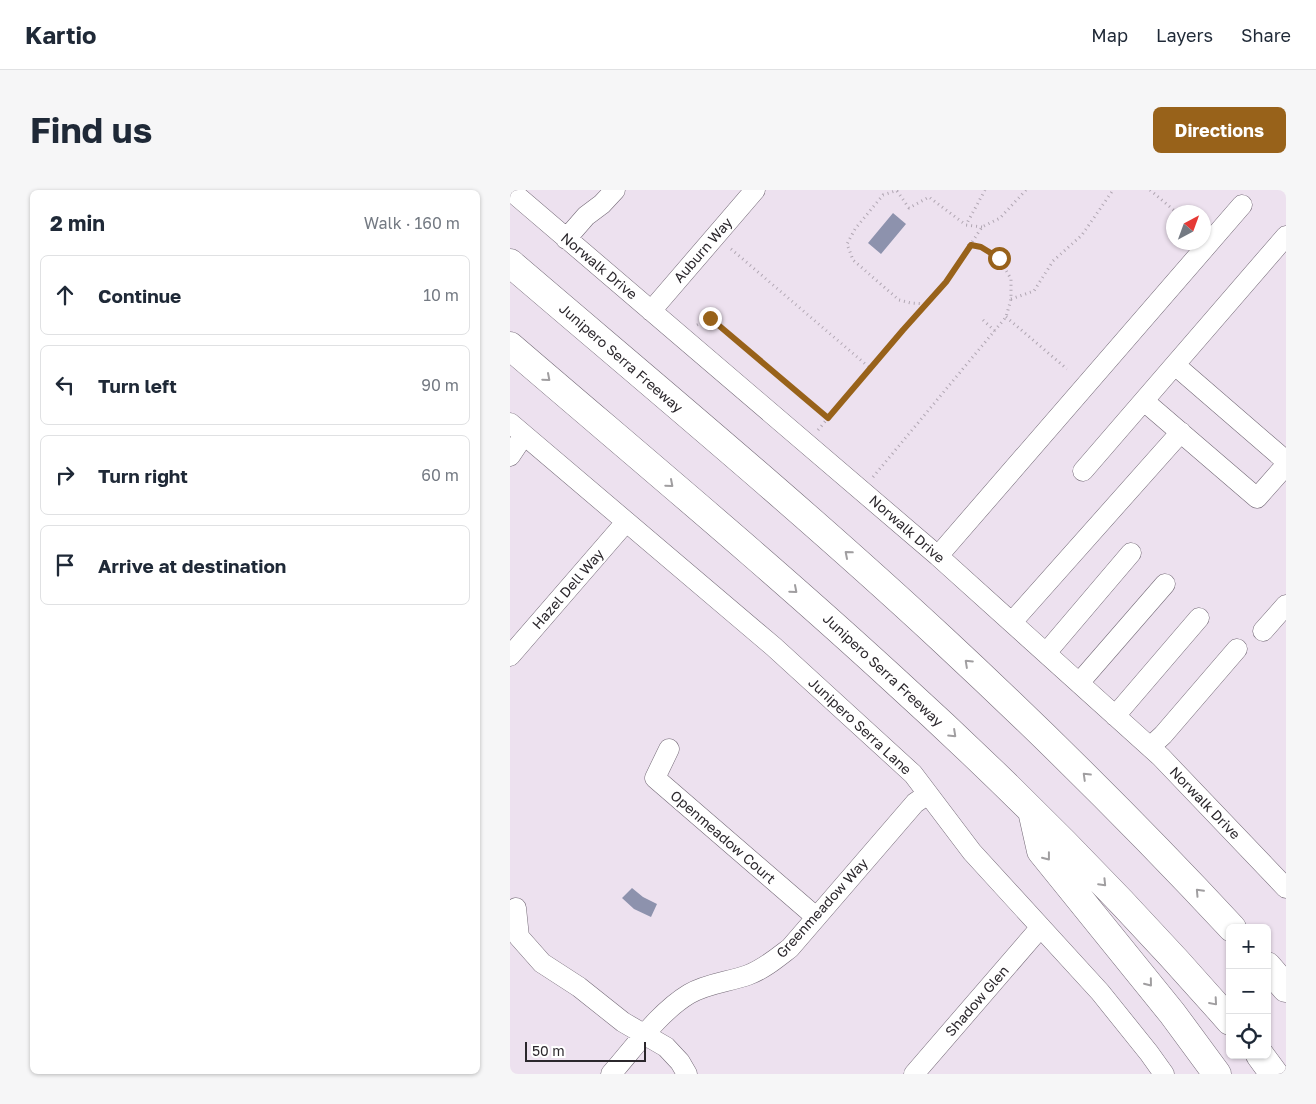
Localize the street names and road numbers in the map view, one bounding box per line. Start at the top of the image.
street label: Auburn Way [670,214,736,286]
street label: Norwalk Drive [558,229,641,302]
street label: Junipero Serra Freeway [556,299,687,416]
street label: Norwalk Drive [866,491,949,566]
street label: Hazel Dell Way [528,545,607,632]
street label: Junipero Serra Freeway [820,610,947,730]
street label: Junipero Serra Lane [805,674,915,778]
street label: Norwalk Drive [1166,763,1244,842]
street label: Openmeadow Court [667,786,779,887]
street label: Greenmeadow Way [772,854,871,961]
street label: Shadow Glen [941,962,1012,1040]

